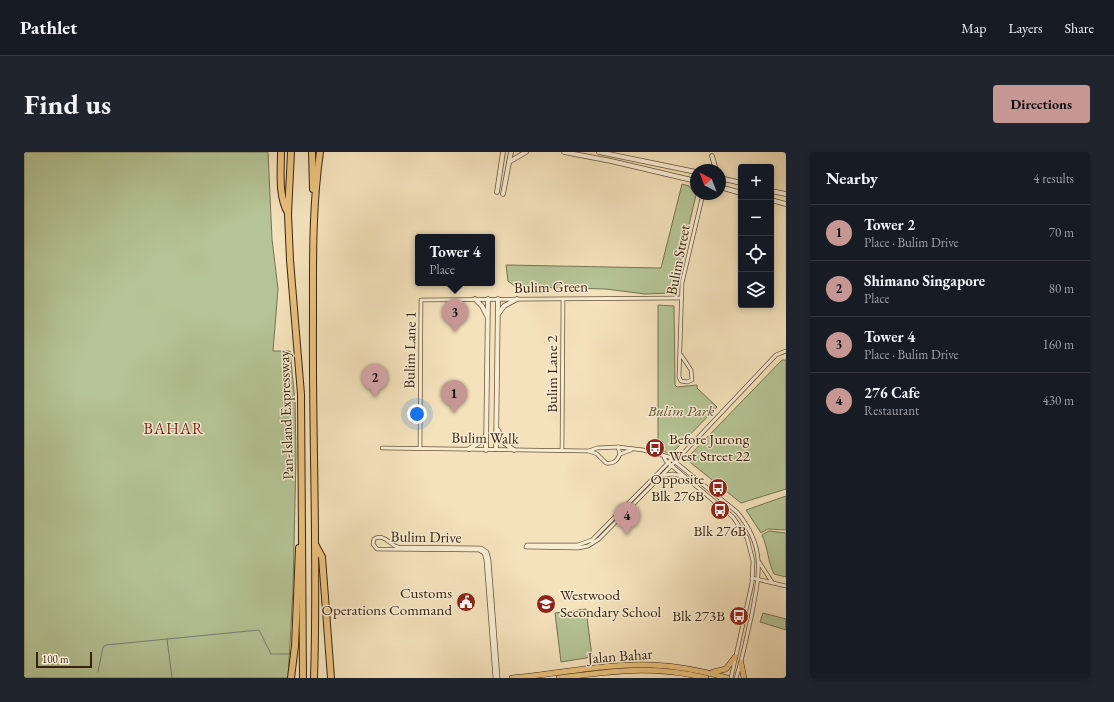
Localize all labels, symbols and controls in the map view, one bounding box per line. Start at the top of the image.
text: Pathlet [20,15,77,40]
text: Map [961,19,986,37]
text: Layers [1008,19,1043,37]
text: Share [1065,19,1094,37]
button: Directions [993,85,1090,123]
text: Find us [24,86,111,122]
north arrow [690,164,726,200]
map controls [738,164,774,308]
button: + [738,164,774,200]
text: Nearby [826,167,878,189]
text: 4 results [1033,170,1074,187]
button: − [738,200,774,236]
text: Tower 2 [864,215,915,234]
street label: Bulim Street [661,223,694,297]
text: 1 [836,224,842,241]
text: 70 m [1049,224,1074,241]
popup [415,234,495,286]
text: Place · Bulim Drive [864,234,959,251]
button: locate [738,236,774,272]
text: Tower 4 [429,242,481,261]
text: Place [429,261,455,278]
text: Shimano Singapore [864,271,985,290]
button: layers [738,272,774,308]
street label: Bulim Green [514,276,588,297]
text: 2 [836,280,842,297]
text: 80 m [1049,280,1074,297]
text: Place [864,290,890,307]
pin: 3 [442,299,468,332]
street label: Bulim Lane 1 [399,311,420,389]
text: Tower 4 [864,327,915,346]
street label: Bulim Lane 2 [542,335,561,413]
text: 3 [836,336,842,353]
text: 160 m [1043,336,1074,353]
text: Place · Bulim Drive [864,346,959,363]
street label: Pan-Island Expressway [274,350,297,480]
pin: 2 [362,364,388,397]
pin: 1 [441,380,467,413]
text: 276 Cafe [864,383,920,402]
text: 4 [836,392,842,409]
text: 430 m [1043,392,1074,409]
park label: Bulim Park [647,401,714,420]
text: Restaurant [864,402,919,419]
your location [407,404,427,424]
district label: BAHAR [144,418,204,439]
street label: Bulim Walk [451,427,520,448]
place label: Before Jurong West Street 22 [669,429,751,465]
bus stop icon: Before Jurong West Street 22 [644,437,666,459]
place label: Opposite Blk 276B [650,469,704,505]
bus stop icon: Opposite Blk 276B [707,477,729,499]
bus stop icon: Blk 276B [709,499,731,521]
pin: 4 [614,502,640,535]
place label: Blk 276B [694,521,747,540]
street label: Bulim Drive [390,526,462,547]
place label: Customs Operations Command [321,583,452,619]
place label: Westwood Secondary School [560,585,661,621]
public building icon: Customs Operations Command [455,591,477,613]
school or university icon: Westwood Secondary School [535,593,557,615]
bus stop icon: Blk 273B [728,605,750,627]
place label: Blk 273B [672,606,725,625]
street label: Jalan Bahar [585,644,653,667]
scale bar [36,650,92,669]
text: 100 m [42,652,69,666]

